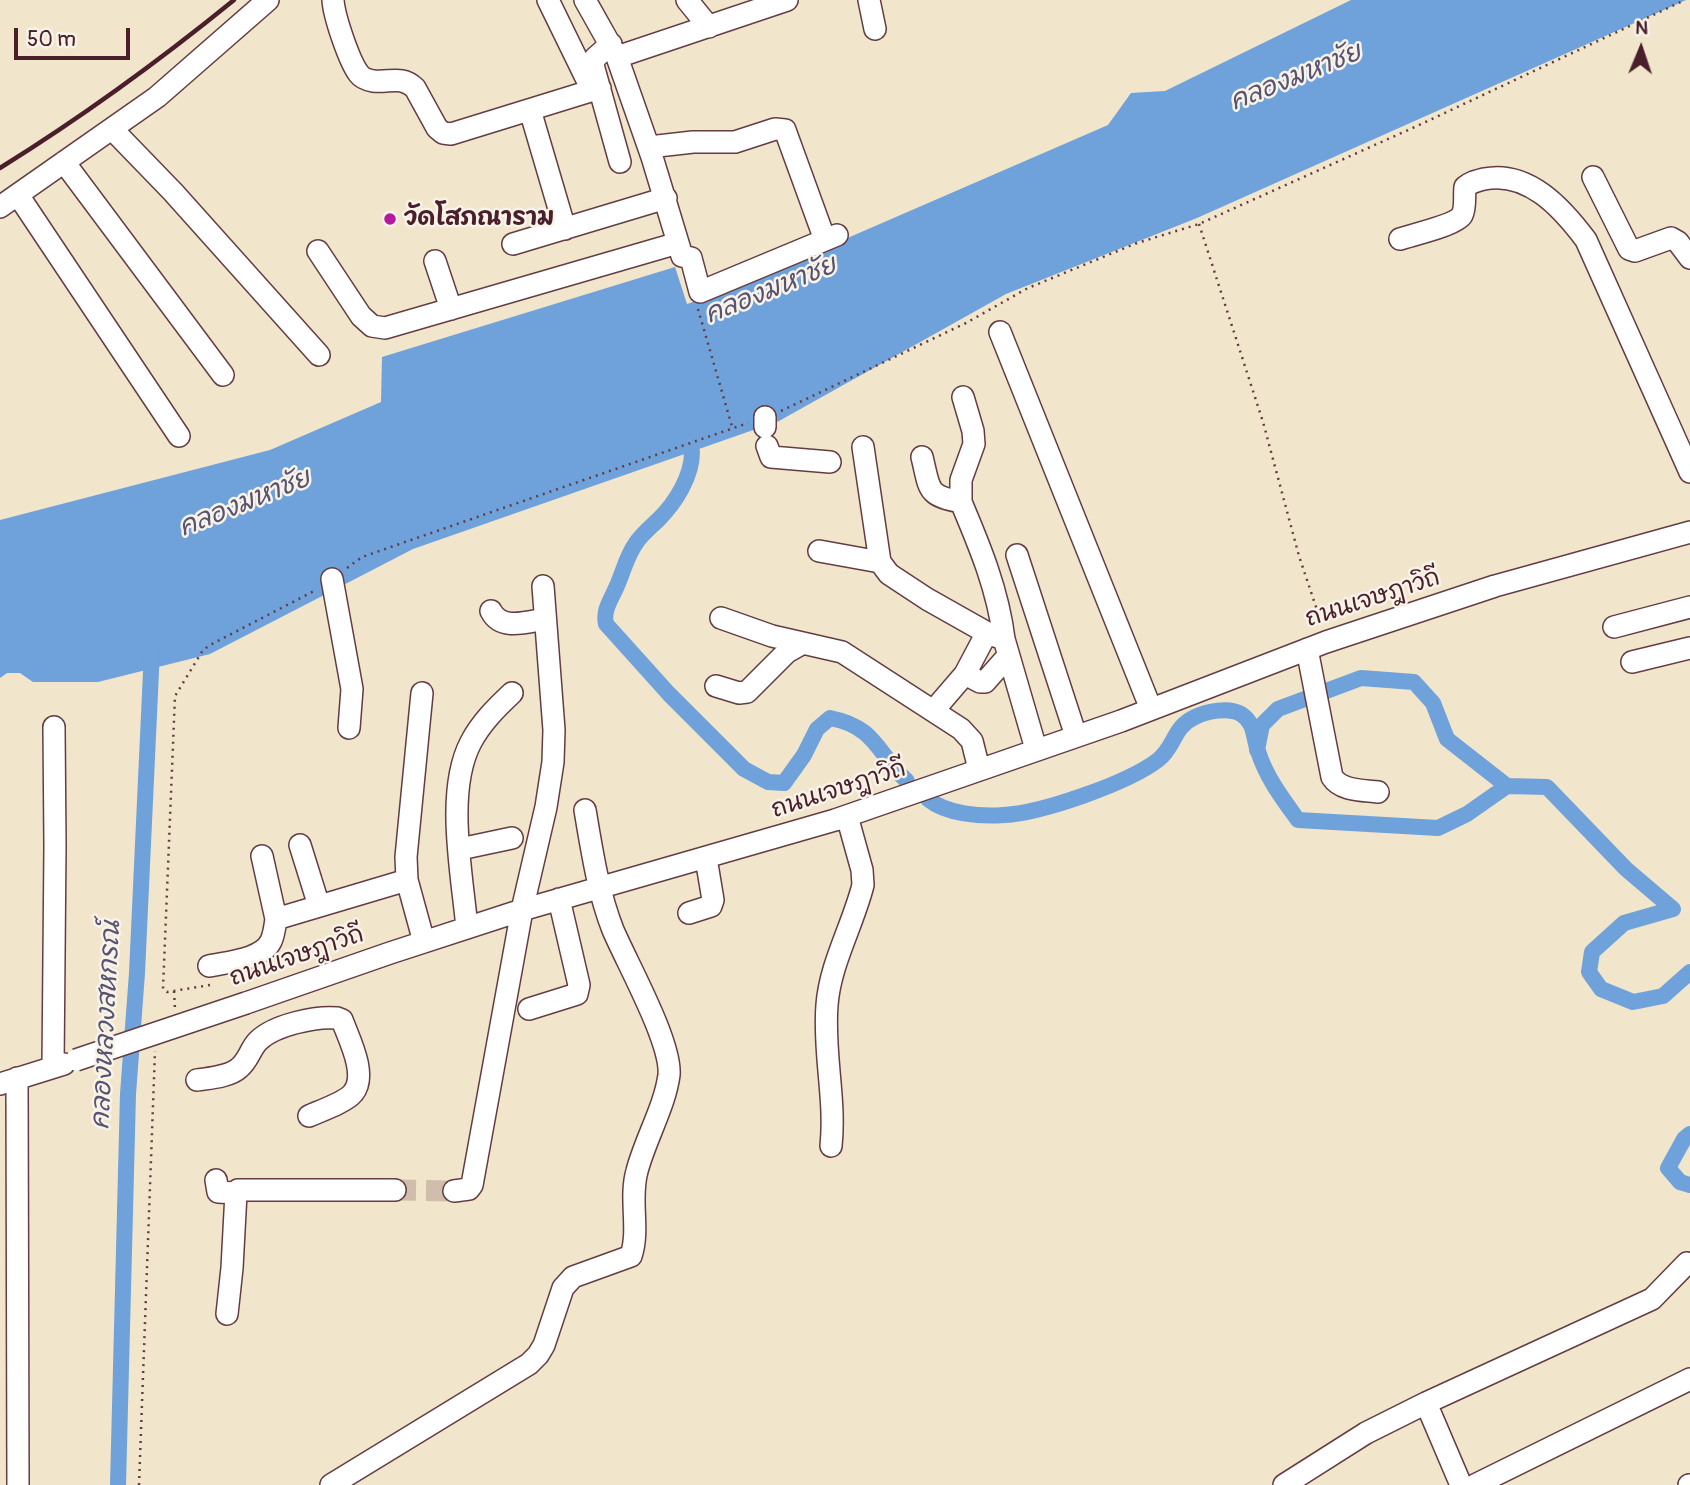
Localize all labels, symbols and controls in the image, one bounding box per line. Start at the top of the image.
scale bar [18,14,133,58]
north arrow [1606,14,1676,84]
text: N [1635,16,1649,40]
text: 50 m [27,26,76,53]
water label: คลองมหาชัย [1226,37,1366,119]
place label: วัดโสภณาราม [404,205,554,233]
marker: วัดโสภณาราม [382,211,398,227]
water label: คลองมหาชัย [701,250,841,332]
water label: คลองมหาชัย [175,463,315,545]
street label: ถนนเจษฎาวิถี [1302,564,1444,634]
street label: ถนนเจษฎาวิถี [768,755,910,825]
water label: คลองหลวงสหกรณ์ [86,920,128,1130]
street label: ถนนเจษฎาวิถี [226,921,368,993]

